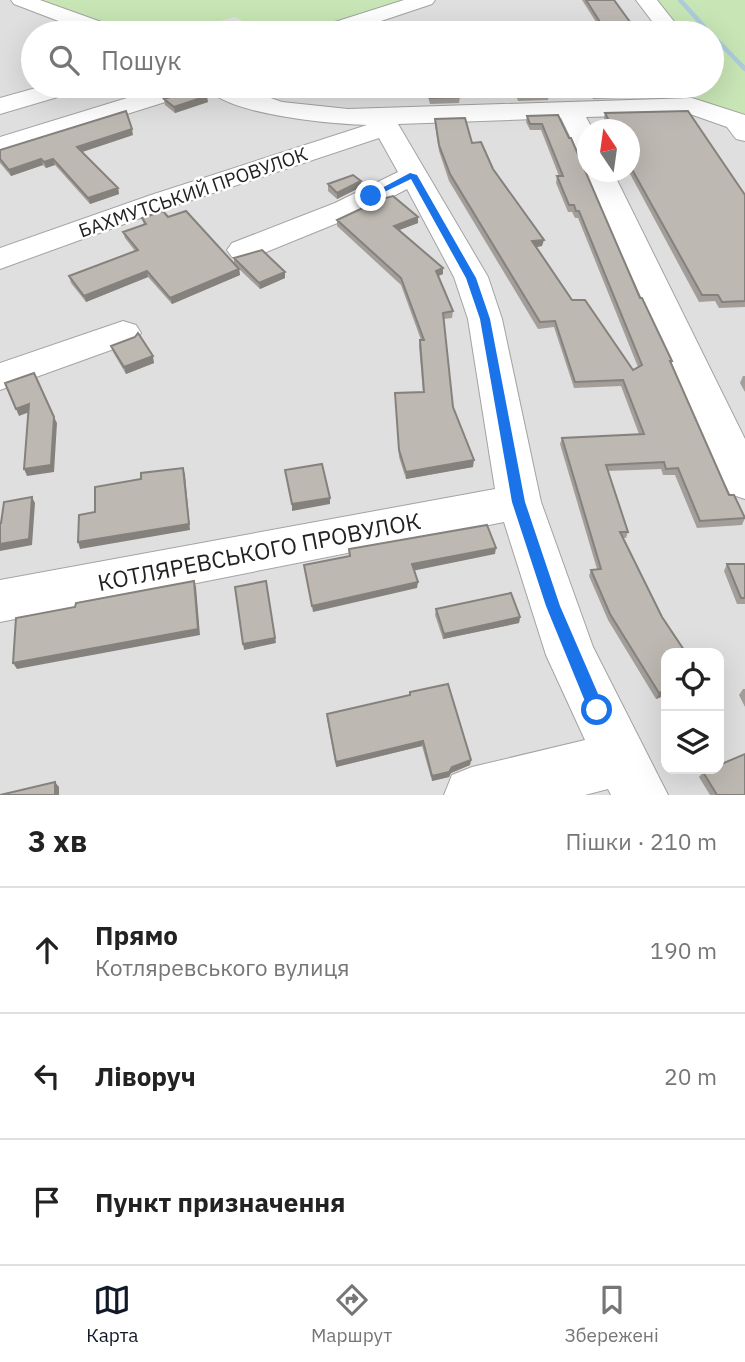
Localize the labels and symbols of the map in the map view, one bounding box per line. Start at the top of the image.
north arrow [577,119,640,182]
street label: БАХМУТСЬКИЙ ПРОВУЛОК [75,142,311,242]
route end [355,180,386,211]
street label: КОТЛЯРЕВСЬКОГО ПРОВУЛОК [95,505,423,597]
route start [581,694,612,725]

